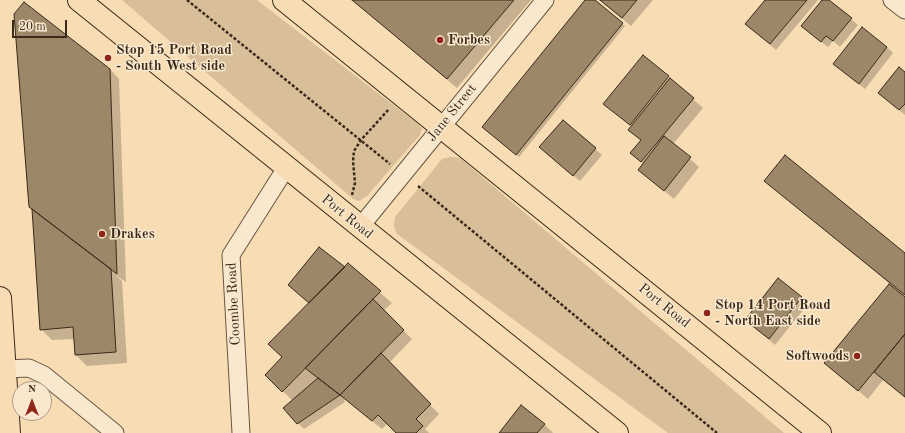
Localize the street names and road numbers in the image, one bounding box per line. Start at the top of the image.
street label: Jane Street [424,81,480,145]
street label: Port Road [318,191,376,243]
street label: Coombe Road [223,262,245,346]
street label: Port Road [635,280,693,332]

